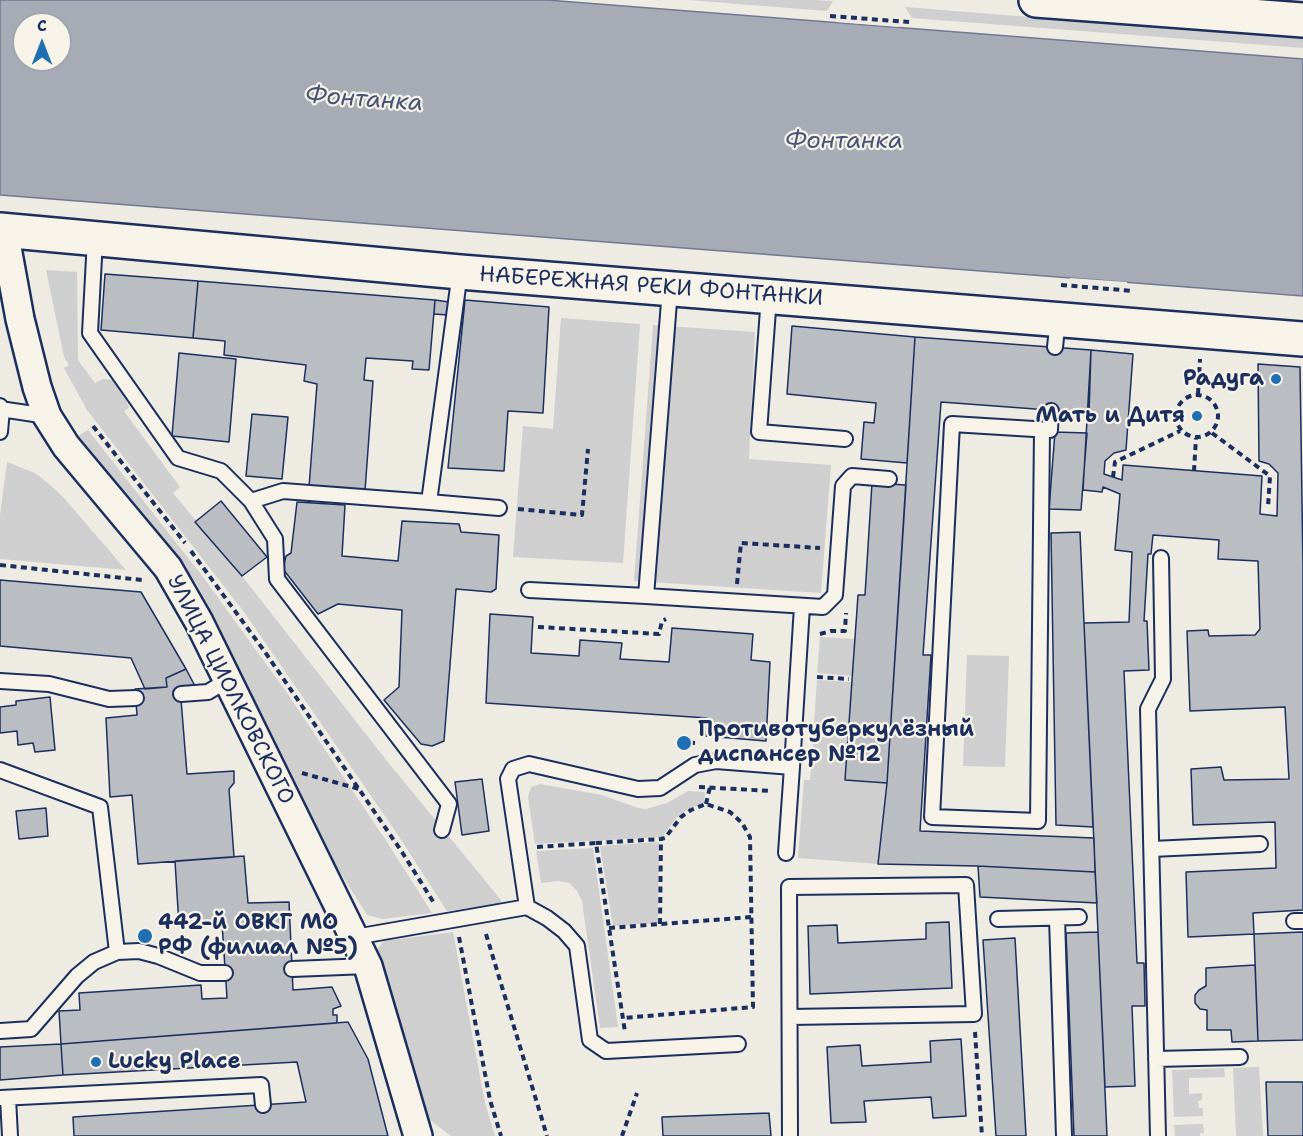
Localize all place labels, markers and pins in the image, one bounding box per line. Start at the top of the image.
place label: Радуга [1183,366,1264,392]
marker: Радуга [1269,372,1283,386]
place label: Мать и Дитя [1035,403,1185,429]
marker: Мать и Дитя [1190,409,1204,423]
place label: Противотуберкулёзный диспансер №12 [698,717,974,768]
marker: Противотуберкулёзный диспансер №12 [675,734,693,752]
place label: 442-й ОВКГ МО РФ (филиал №5) [158,910,358,962]
marker: 442-й ОВКГ МО РФ (филиал №5) [136,927,154,945]
place label: Lucky Place [108,1049,241,1075]
marker: Lucky Place [89,1055,103,1069]

